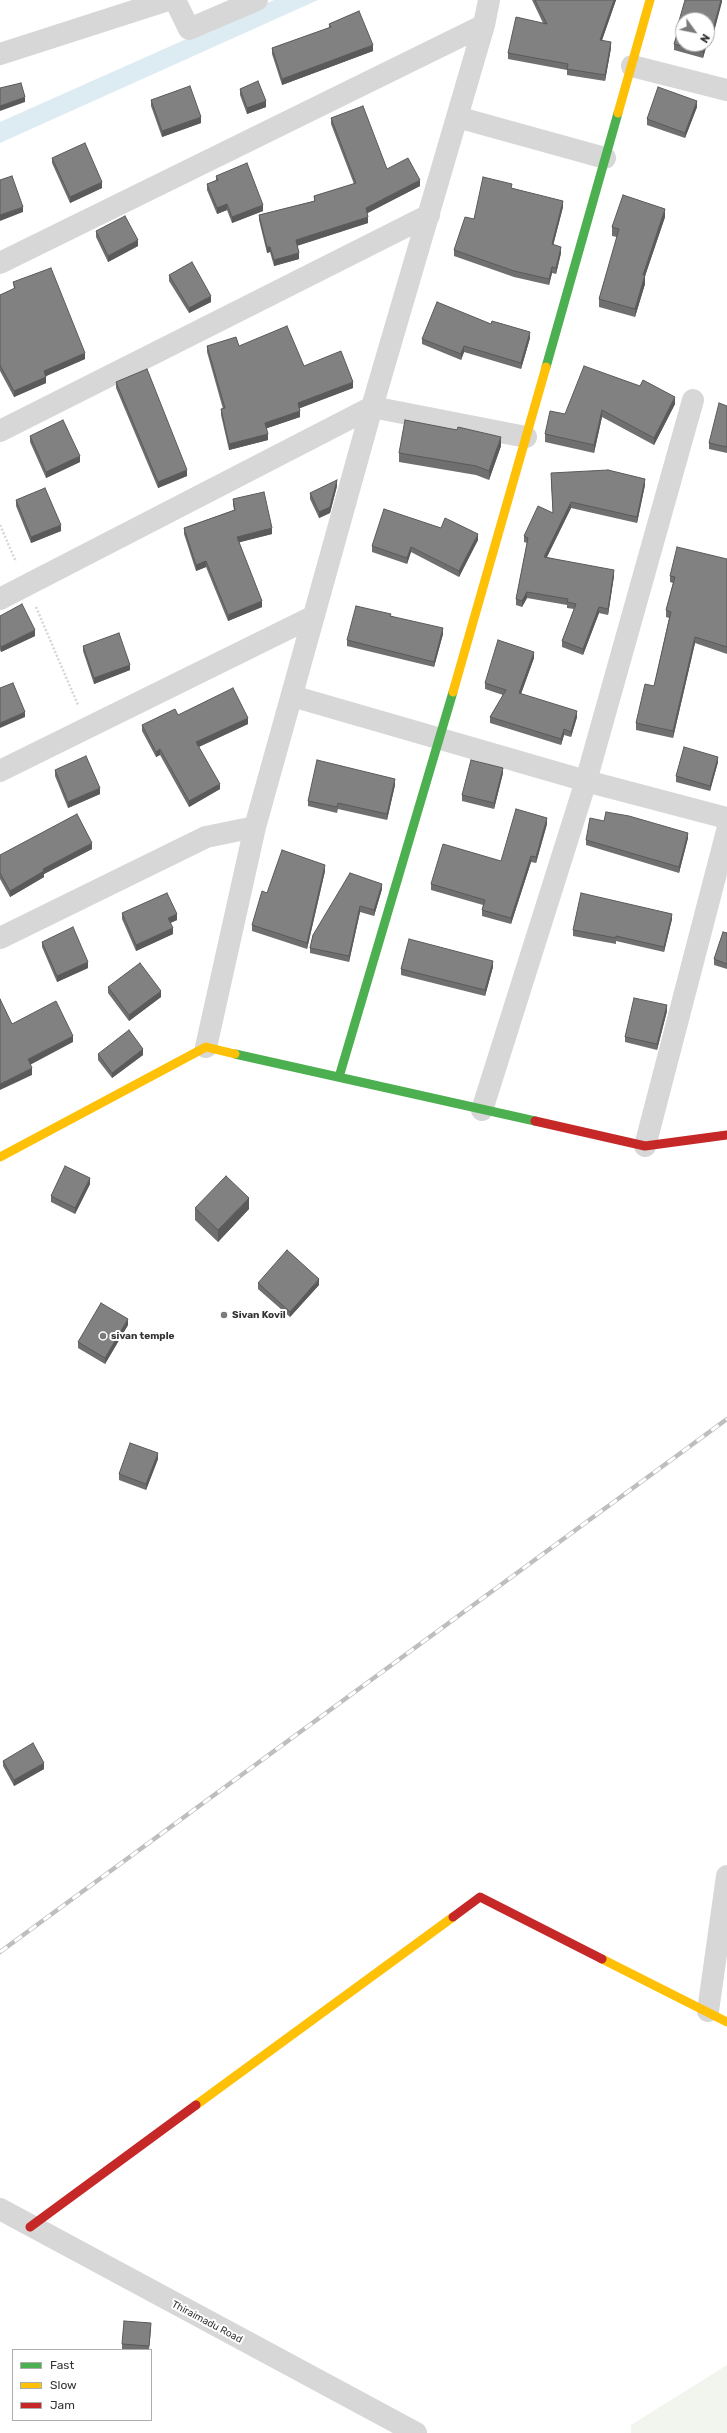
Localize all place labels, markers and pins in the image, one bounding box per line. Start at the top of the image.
place label: Sivan Kovil [232,1309,286,1321]
marker: Sivan Kovil [219,1310,229,1320]
place label: sivan temple [111,1330,174,1342]
marker: sivan temple [98,1331,108,1341]

